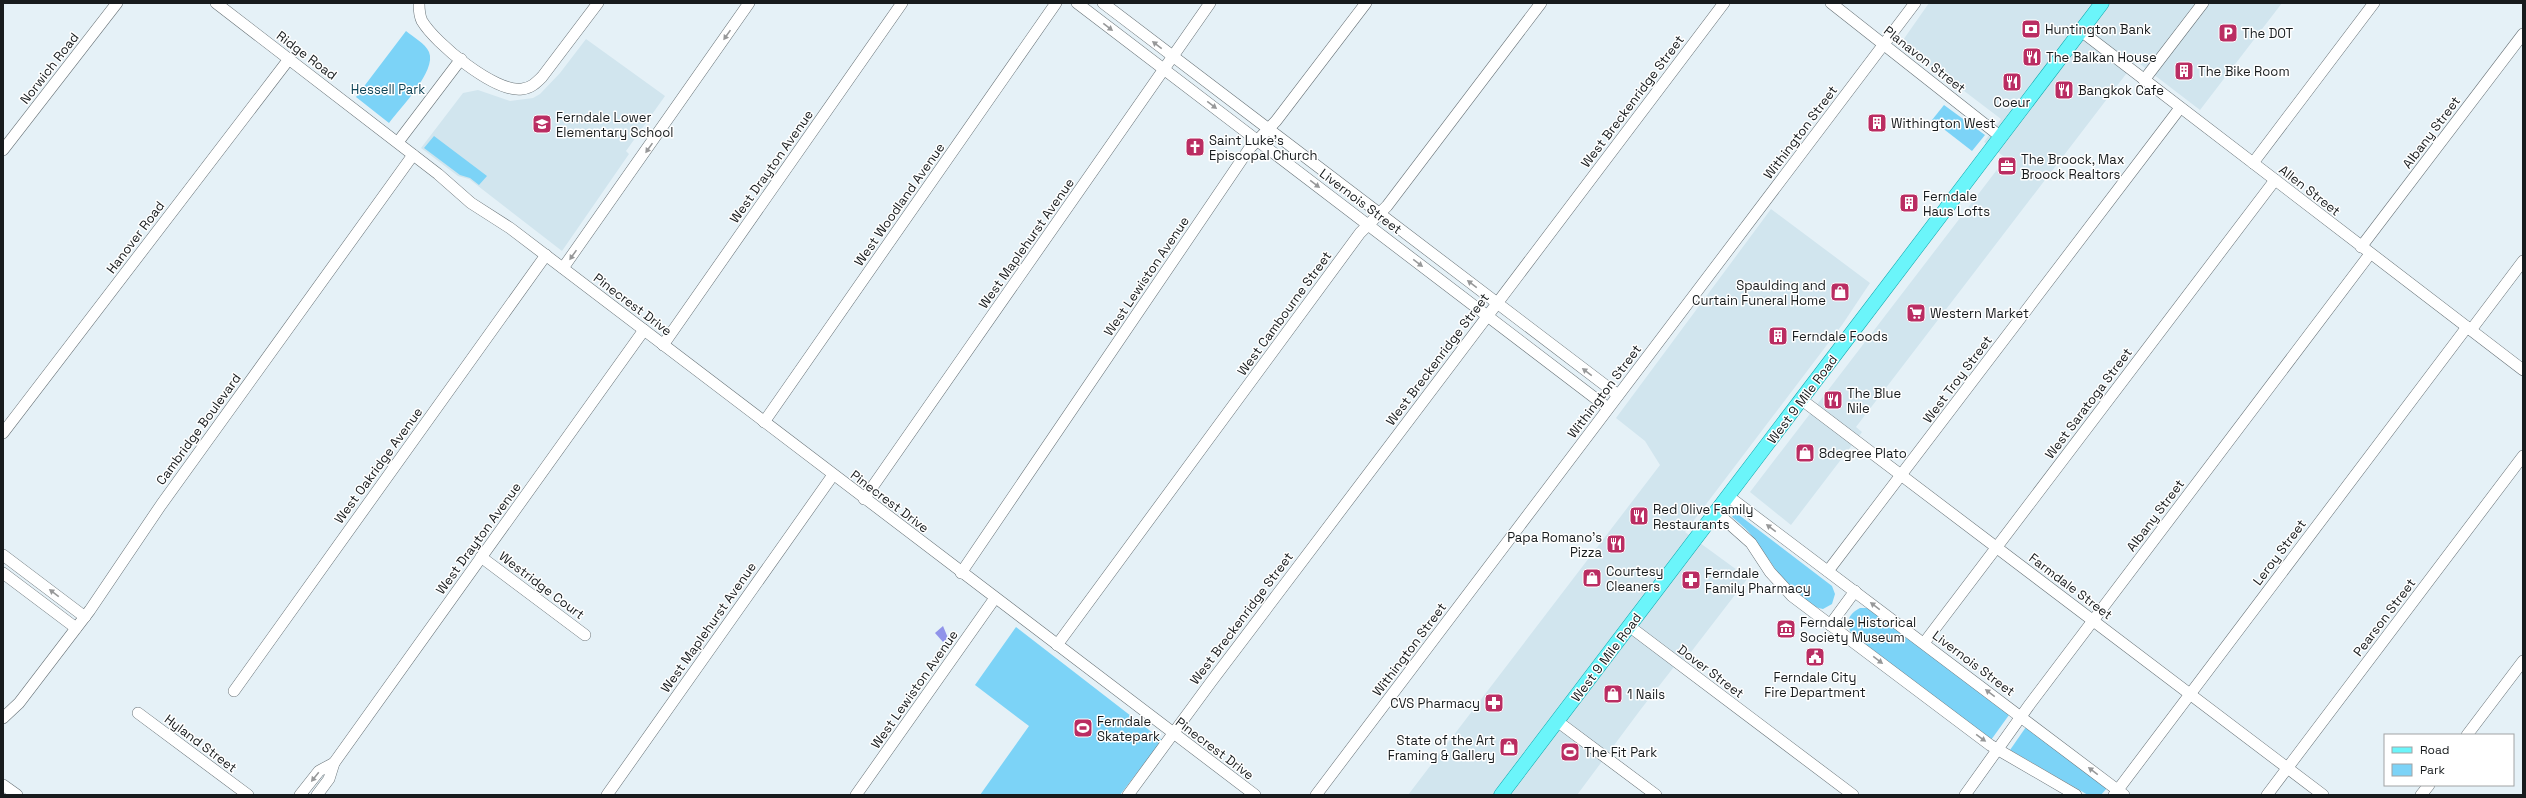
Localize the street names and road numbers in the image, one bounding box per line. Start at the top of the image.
street label: Planavon Street [1880,22,1969,97]
street label: Ridge Road [273,27,340,84]
street label: Norwich Road [16,29,83,107]
street label: West Breckenridge Street [1577,32,1688,171]
street label: Withington Street [1760,82,1841,182]
street label: Albany Street [2399,93,2464,172]
street label: West Drayton Avenue [726,106,817,226]
street label: West Woodland Avenue [850,139,948,269]
street label: Allen Street [2276,161,2344,220]
street label: Livernois Street [1316,165,1405,238]
street label: West Maplehurst Avenue [975,175,1078,312]
street label: Hanover Road [103,198,168,277]
street label: West Lewiston Avenue [1100,213,1193,339]
street label: West Cambourne Street [1233,248,1335,379]
street label: Pinecrest Drive [590,269,675,339]
street label: West Breckenridge Street [1382,290,1493,429]
street label: West Troy Street [1919,332,1996,426]
street label: Withington Street [1564,341,1645,441]
street label: West Saratoga Street [2041,344,2136,462]
street label: West 9 Mile Road [1763,352,1841,447]
street label: Cambridge Boulevard [152,370,245,488]
street label: West Oakridge Avenue [330,404,426,527]
street label: Pinecrest Drive [847,466,932,536]
street label: Albany Street [2123,476,2188,555]
street label: West Drayton Avenue [432,479,525,598]
street label: Leroy Street [2249,516,2310,589]
street label: Westridge Court [496,548,588,623]
street label: West Breckenridge Street [1186,549,1297,688]
street label: Farmdale Street [2026,549,2116,623]
street label: West Maplehurst Avenue [657,559,760,696]
street label: Pearson Street [2349,575,2419,660]
street label: Withington Street [1369,599,1450,699]
street label: West 9 Mile Road [1567,610,1645,705]
street label: West Lewiston Avenue [867,627,962,752]
street label: Livernois Street [1929,627,2018,700]
street label: Dover Street [1674,641,1747,702]
street label: Hyland Street [161,711,240,776]
street label: Pinecrest Drive [1172,713,1257,783]

